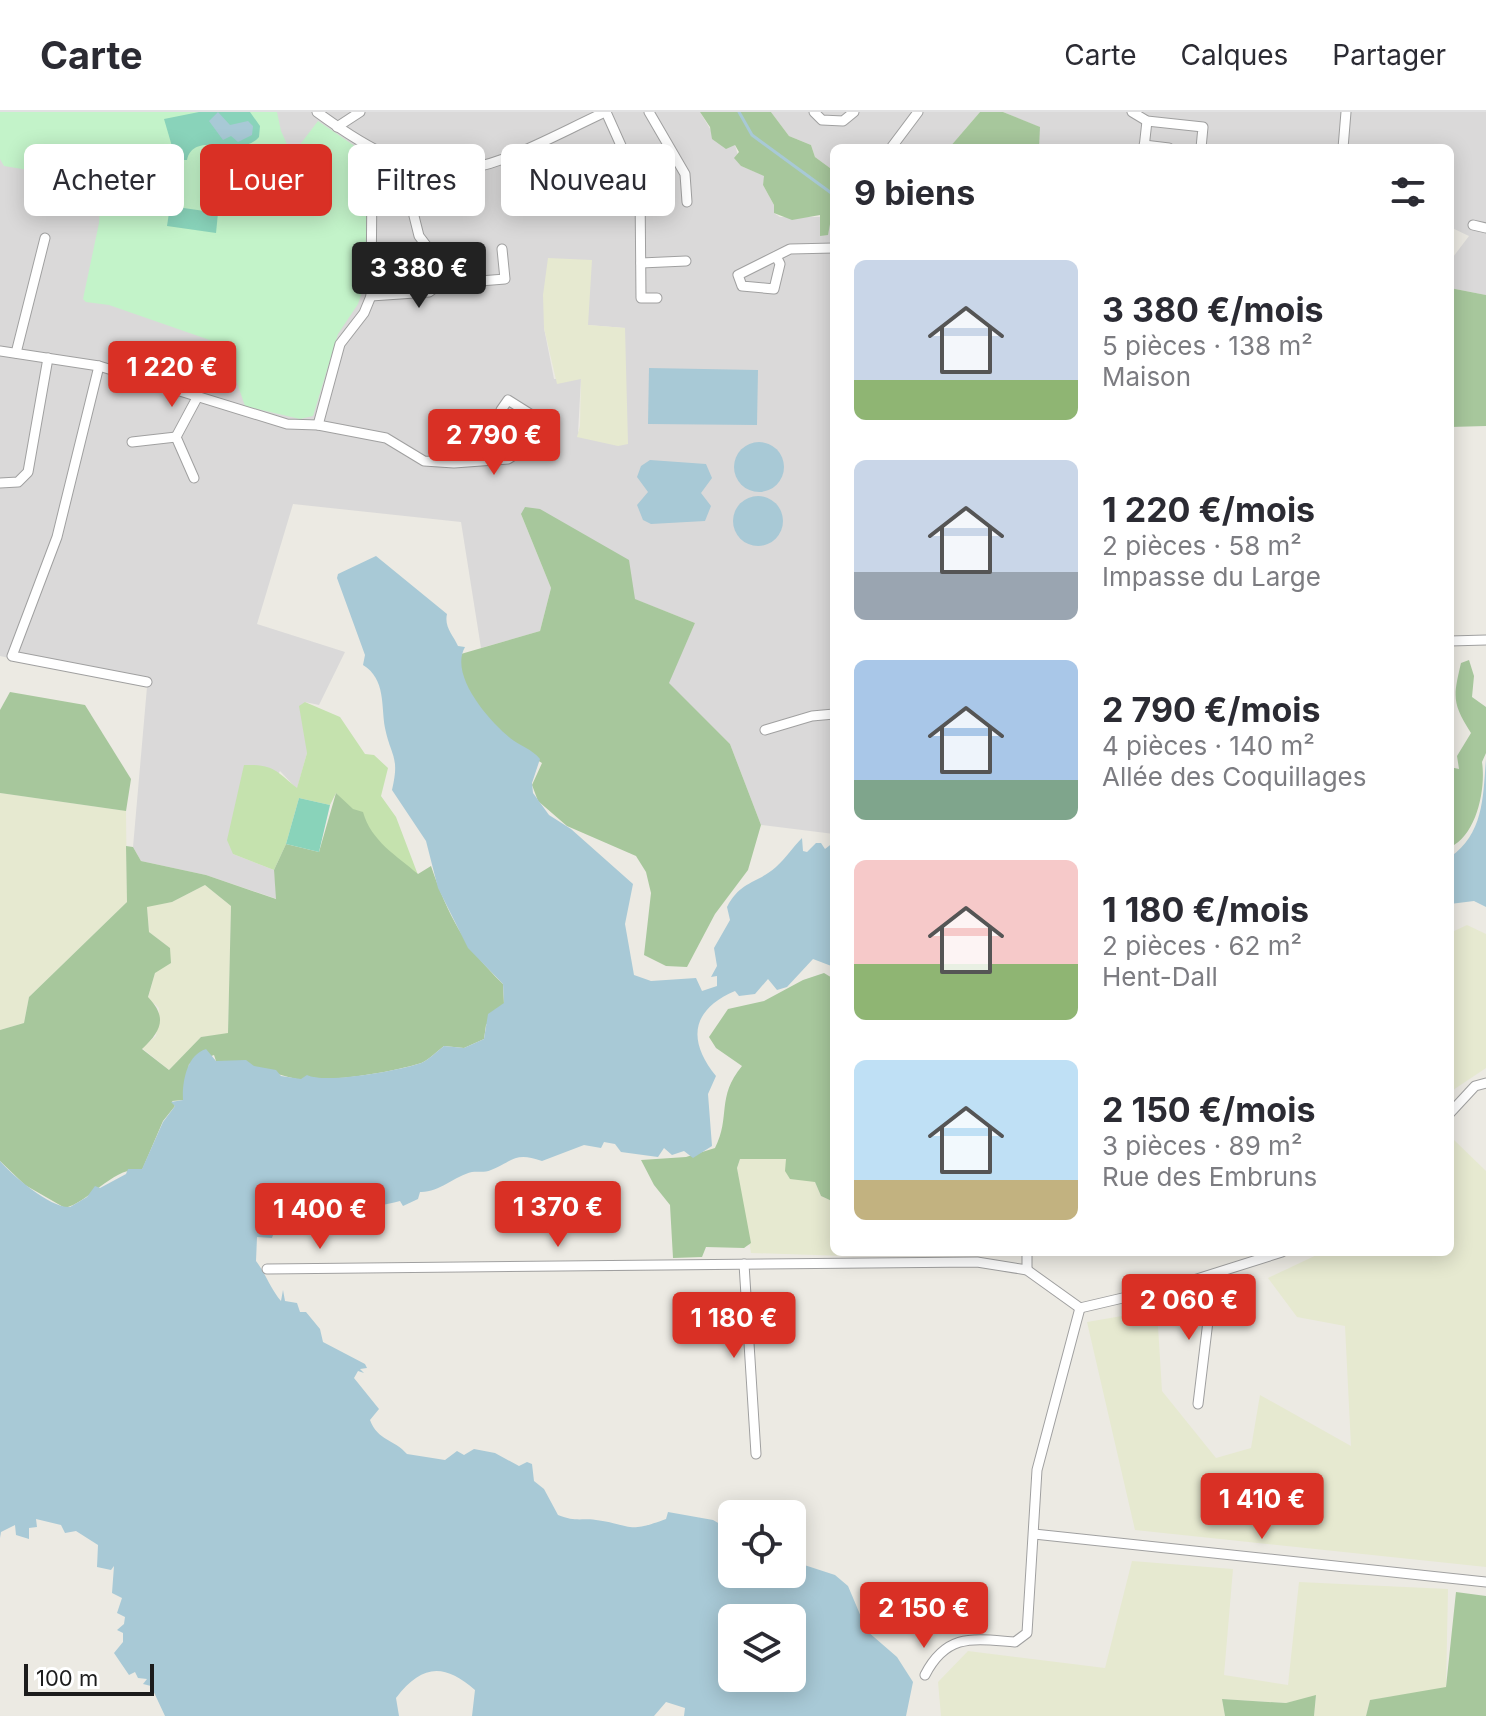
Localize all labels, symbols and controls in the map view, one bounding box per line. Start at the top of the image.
text: Carte [40,32,143,78]
text: Carte [1064,38,1137,72]
text: Calques [1181,38,1288,72]
text: Partager [1332,38,1446,72]
chip: Acheter [24,144,184,216]
chip: Louer [200,144,332,216]
chip: Filtres [348,144,485,216]
chip: Nouveau [501,144,675,216]
icon: filters [1386,170,1430,214]
text: 9 biens [854,172,975,213]
pin: 3 380 € [345,242,493,310]
text: 3 380 € [370,252,468,283]
text: 3 380 €/mois [1102,289,1324,330]
icon: home [918,292,1014,388]
text: 5 pièces · 138 m² [1102,330,1313,361]
pin: 1 220 € [98,341,246,409]
text: 1 220 € [126,351,218,382]
text: Maison [1102,361,1191,392]
pin: 2 790 € [420,409,568,477]
text: 2 790 € [446,419,542,450]
text: 1 220 €/mois [1102,489,1315,530]
icon: home [918,492,1014,588]
text: 2 pièces · 58 m² [1102,530,1302,561]
text: Impasse du Large [1102,561,1321,592]
text: 2 790 €/mois [1102,689,1321,730]
icon: home [918,692,1014,788]
text: 4 pièces · 140 m² [1102,730,1315,761]
text: Allée des Coquillages [1102,761,1366,792]
text: 1 180 €/mois [1102,889,1309,930]
icon: home [918,892,1014,988]
text: 2 pièces · 62 m² [1102,930,1302,961]
text: Hent-Dall [1102,961,1218,992]
text: 2 150 €/mois [1102,1089,1315,1130]
icon: home [918,1092,1014,1188]
text: 3 pièces · 89 m² [1102,1130,1302,1161]
text: Rue des Embruns [1102,1161,1317,1192]
pin: 1 370 € [484,1181,632,1249]
pin: 1 400 € [246,1183,394,1251]
text: 1 370 € [513,1191,603,1222]
text: 1 400 € [273,1193,367,1224]
pin: 2 060 € [1115,1274,1263,1342]
text: 2 060 € [1140,1284,1238,1315]
pin: 1 180 € [660,1292,808,1360]
text: 1 180 € [691,1302,778,1333]
pin: 1 410 € [1188,1473,1336,1541]
text: 1 410 € [1219,1483,1305,1514]
map controls [718,1500,806,1692]
button: locate [718,1500,806,1588]
pin: 2 150 € [850,1582,998,1650]
text: 2 150 € [878,1592,970,1623]
button: layers [718,1604,806,1692]
scale bar [24,1660,154,1696]
text: 100 m [36,1665,98,1691]

